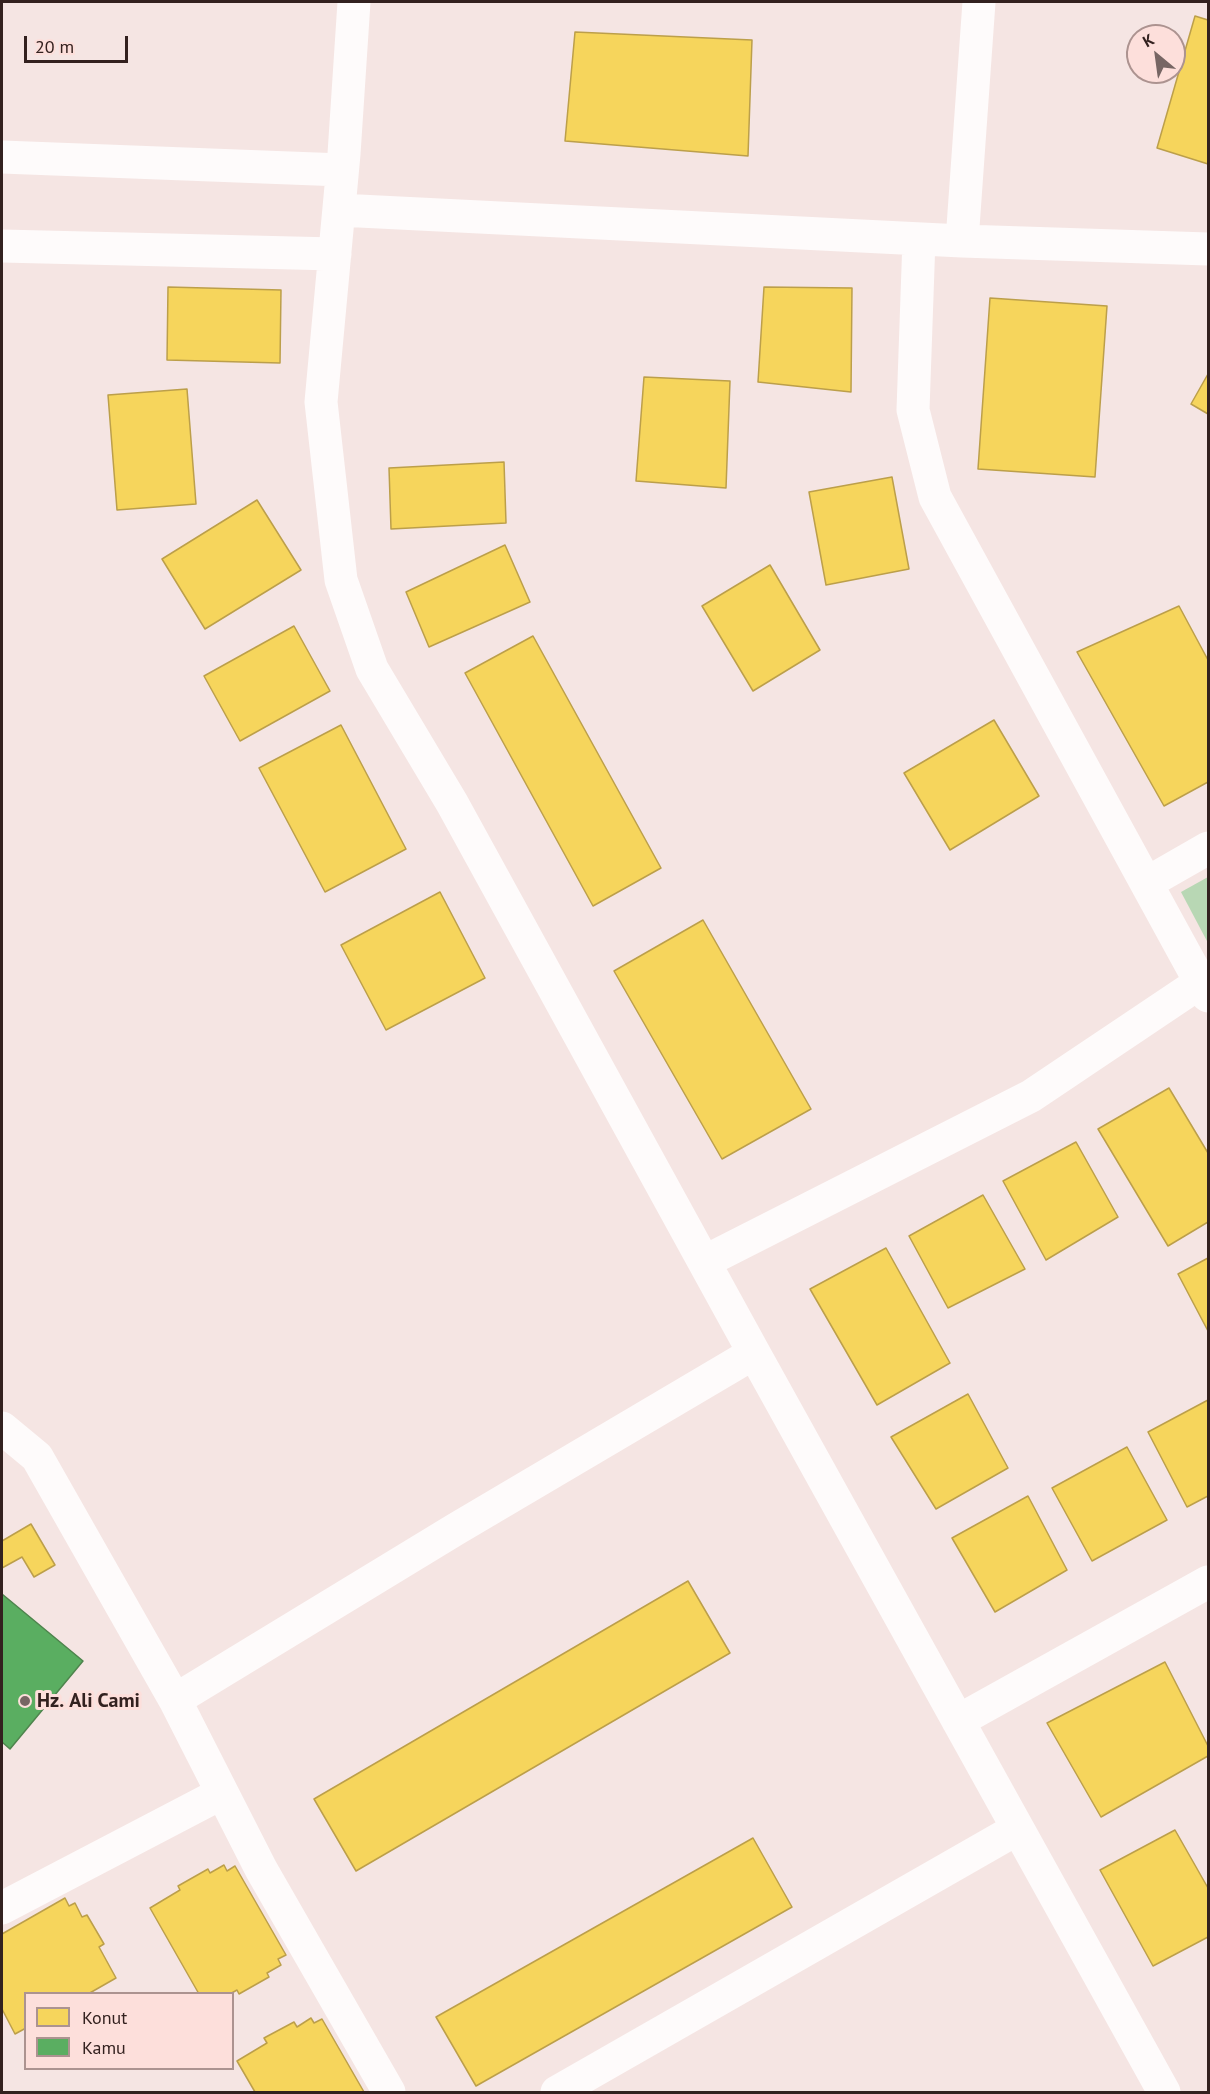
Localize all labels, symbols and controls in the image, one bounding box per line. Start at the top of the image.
scale bar [27,24,130,62]
north arrow [1126,24,1186,84]
text: K [1139,29,1157,51]
text: 20 m [35,35,74,58]
place label: Hz. Ali Cami [37,1689,140,1713]
marker: Hz. Ali Cami [18,1694,32,1708]
legend [24,1992,234,2070]
text: Konut [82,2006,127,2029]
text: Kamu [82,2036,126,2059]

